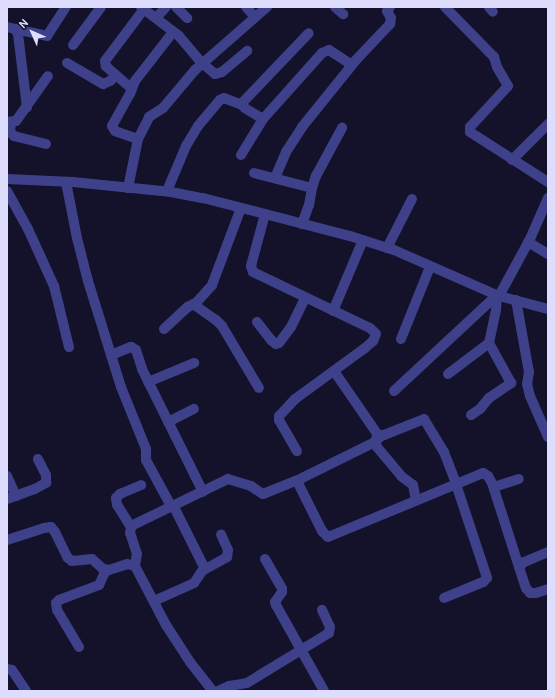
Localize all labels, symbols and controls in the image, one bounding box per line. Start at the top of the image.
north arrow [12,12,52,52]
text: N [16,16,31,31]

